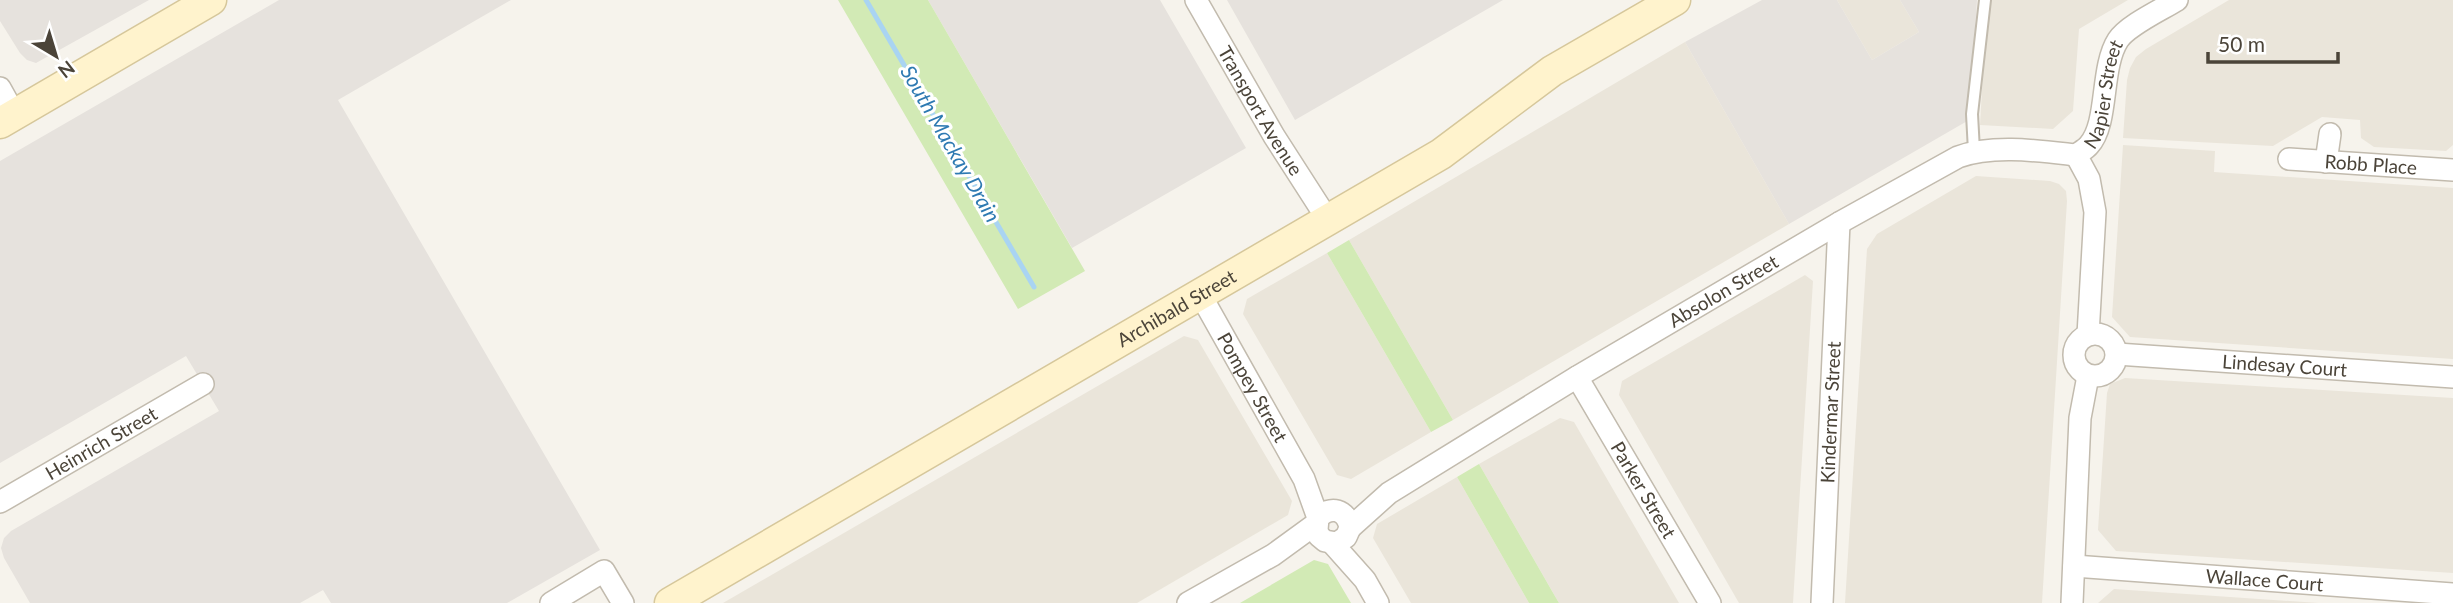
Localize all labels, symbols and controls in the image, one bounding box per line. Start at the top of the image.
north arrow [21,21,91,91]
scale bar [2208,21,2338,65]
text: 50 m [2218,31,2265,56]
street label: Napier Street [2078,35,2127,153]
street label: Transport Avenue [1214,41,1308,179]
text: N [54,56,80,83]
water label: South Mackay Drain [896,60,1006,226]
street label: Robb Place [2324,149,2418,179]
street label: Absolon Street [1664,249,1782,332]
street label: Archibald Street [1113,264,1240,351]
street label: Pompey Street [1213,328,1293,446]
street label: Kindermar Street [1815,341,1845,484]
street label: Lindesay Court [2222,349,2348,381]
street label: Heinrich Street [41,401,161,484]
street label: Parker Street [1607,437,1681,542]
street label: Wallace Court [2205,564,2324,595]

